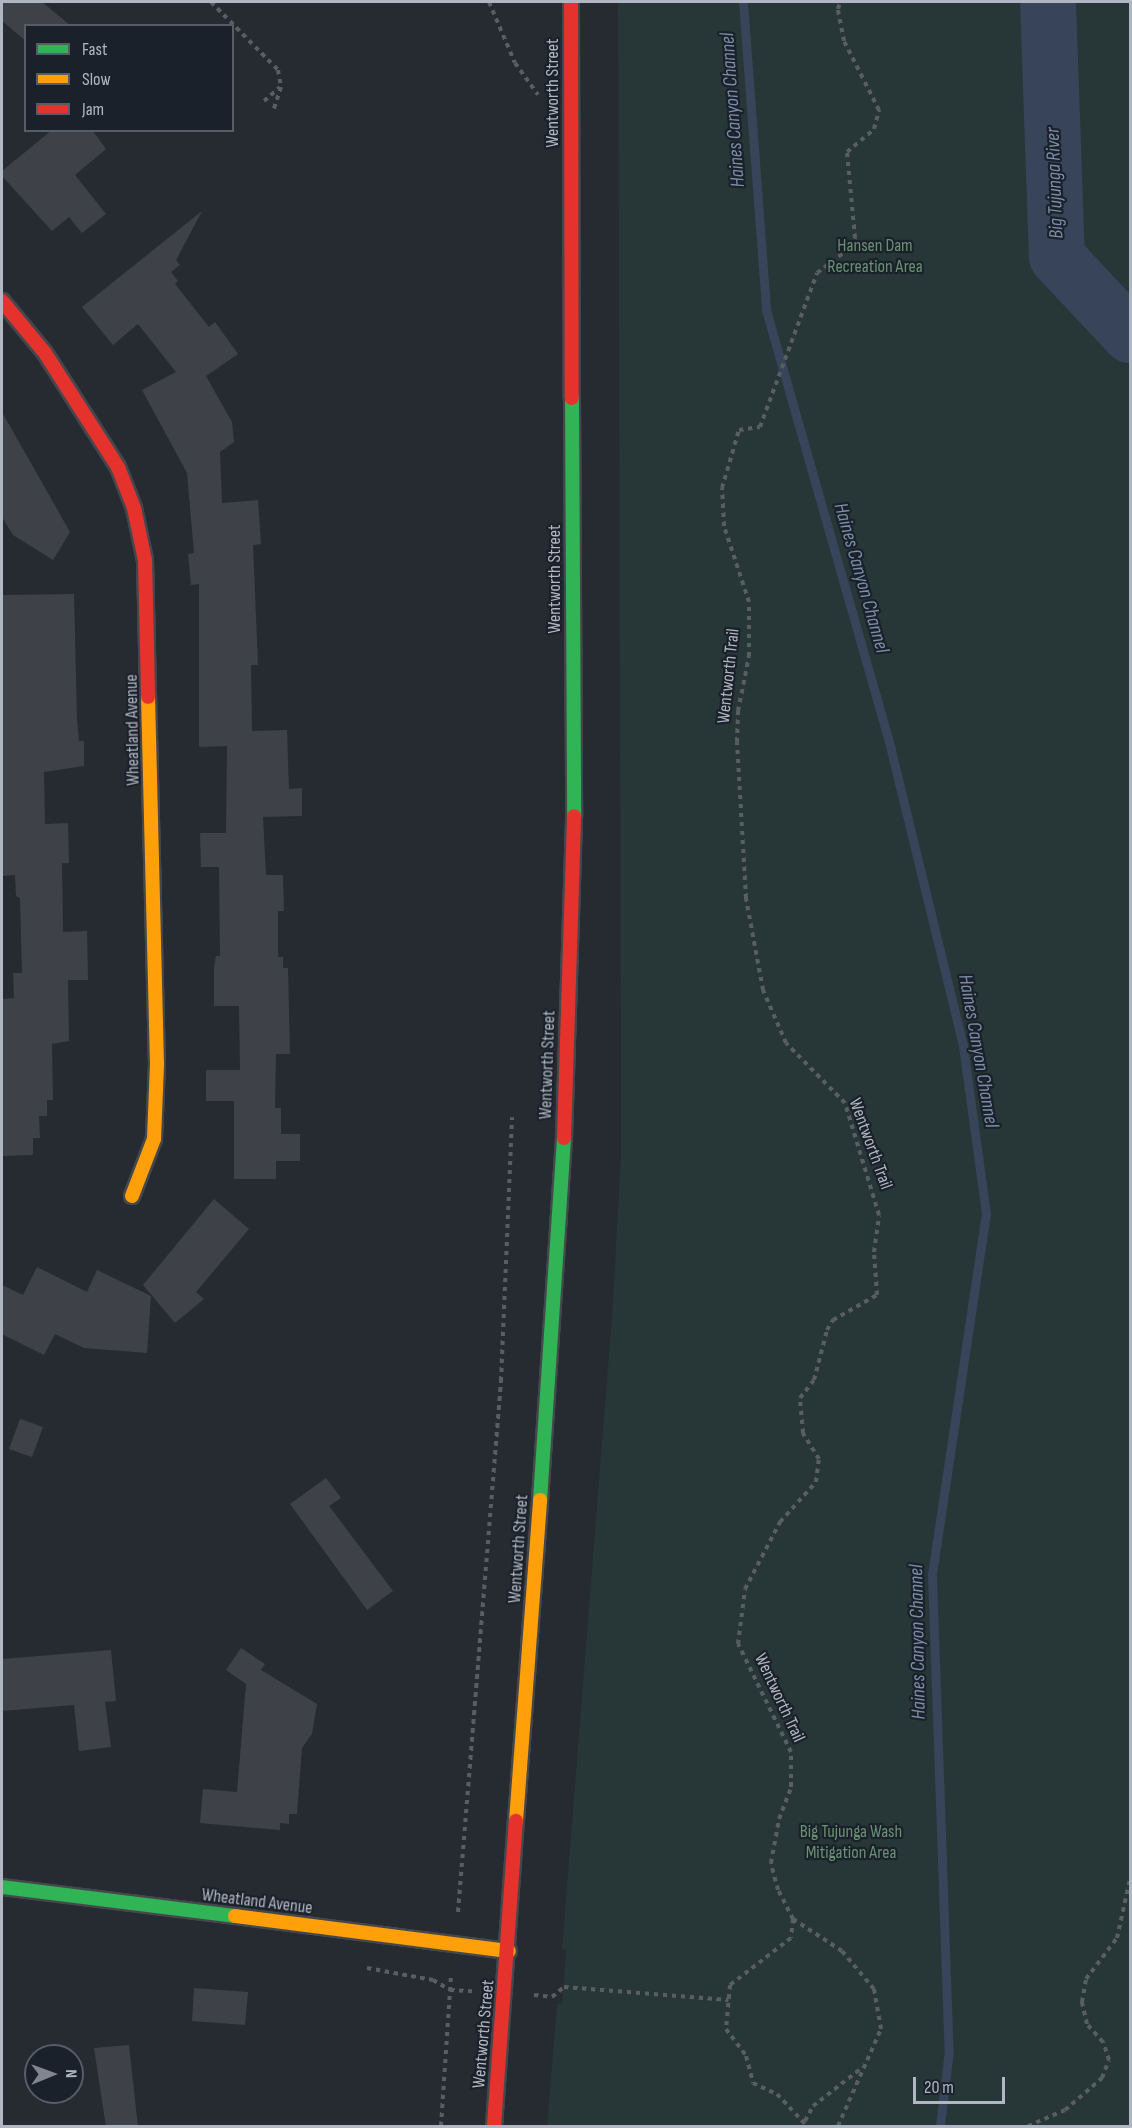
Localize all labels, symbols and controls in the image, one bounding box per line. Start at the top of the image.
legend [24,24,234,132]
water label: Haines Canyon Channel [716,32,750,188]
text: Fast [82,39,107,60]
street label: Wentworth Street [542,39,564,147]
text: Slow [82,69,111,90]
text: Jam [82,99,104,120]
water label: Big Tujunga River [1041,127,1069,239]
park label: Hansen Dam Recreation Area [827,236,923,278]
water label: Haines Canyon Channel [828,500,894,656]
street label: Wentworth Street [544,525,566,633]
street label: Wentworth Trail [713,627,745,725]
street label: Wheatland Avenue [121,674,145,786]
water label: Haines Canyon Channel [953,973,1003,1129]
street label: Wentworth Street [535,1010,561,1120]
street label: Wentworth Trail [844,1095,896,1193]
street label: Wentworth Street [504,1494,534,1604]
water label: Haines Canyon Channel [905,1564,931,1720]
street label: Wentworth Trail [749,1650,809,1746]
park label: Big Tujunga Wash Mitigation Area [800,1822,902,1864]
street label: Wheatland Avenue [200,1884,314,1920]
street label: Wentworth Street [468,1979,500,2089]
north arrow [24,2044,84,2104]
scale bar [916,2065,1008,2103]
text: N [61,2069,80,2078]
text: 20 m [924,2077,954,2098]

